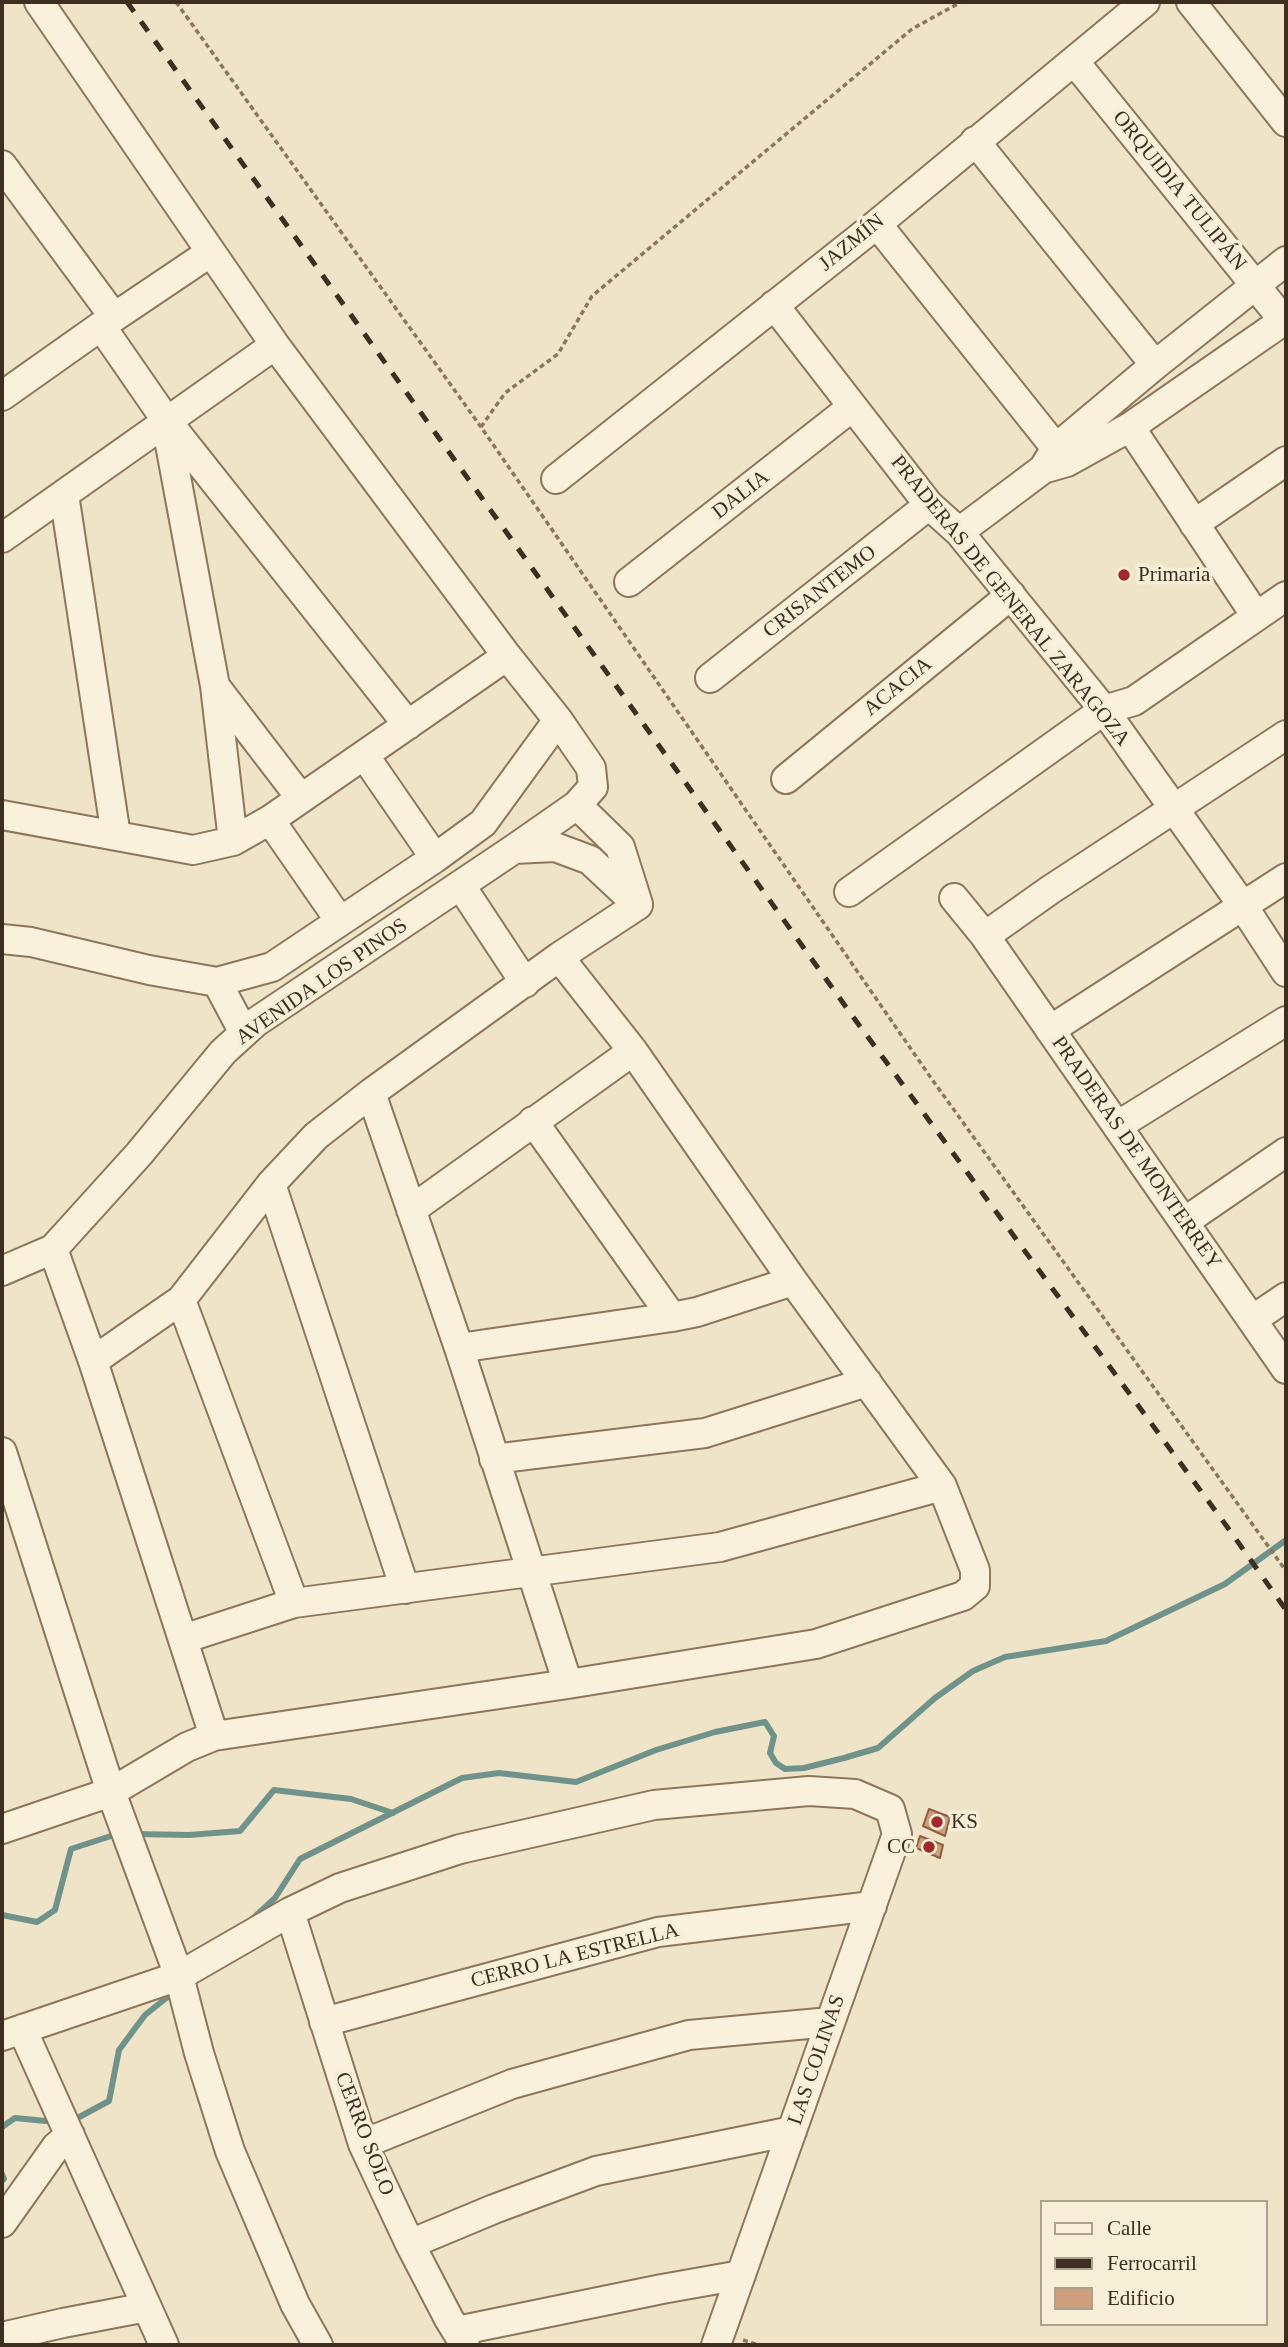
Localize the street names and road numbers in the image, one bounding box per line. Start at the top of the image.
street label: ORQUIDIA TULIPÁN [1107,106,1251,276]
street label: JAZMÍN [814,209,890,277]
street label: PRADERAS DE GENERAL ZARAGOZA [885,450,1135,752]
street label: DALIA [708,465,774,525]
street label: CRISANTEMO [758,540,882,644]
street label: ACACIA [859,652,937,722]
street label: AVENIDA LOS PINOS [231,913,413,1051]
street label: PRADERAS DE MONTERREY [1046,1032,1226,1274]
street label: CERRO LA ESTRELLA [468,1918,682,1994]
street label: LAS COLINAS [783,1992,851,2128]
street label: CERRO SOLO [329,2069,399,2199]

